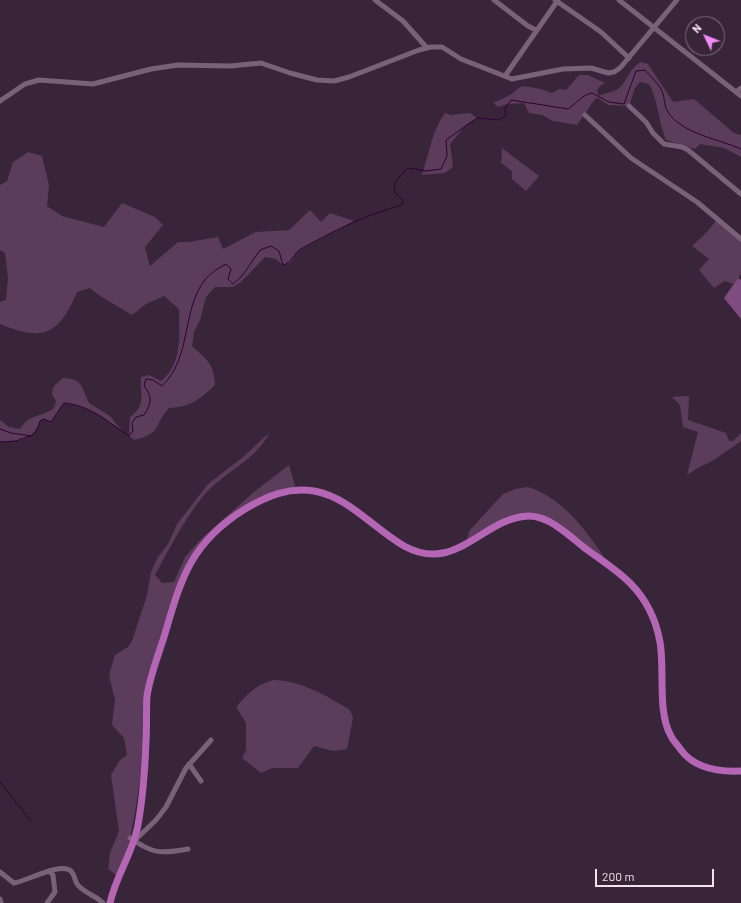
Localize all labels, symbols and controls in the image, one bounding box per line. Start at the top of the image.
north arrow [685,16,725,56]
text: N [689,21,704,35]
scale bar [597,861,716,887]
text: 200 m [602,869,634,883]

